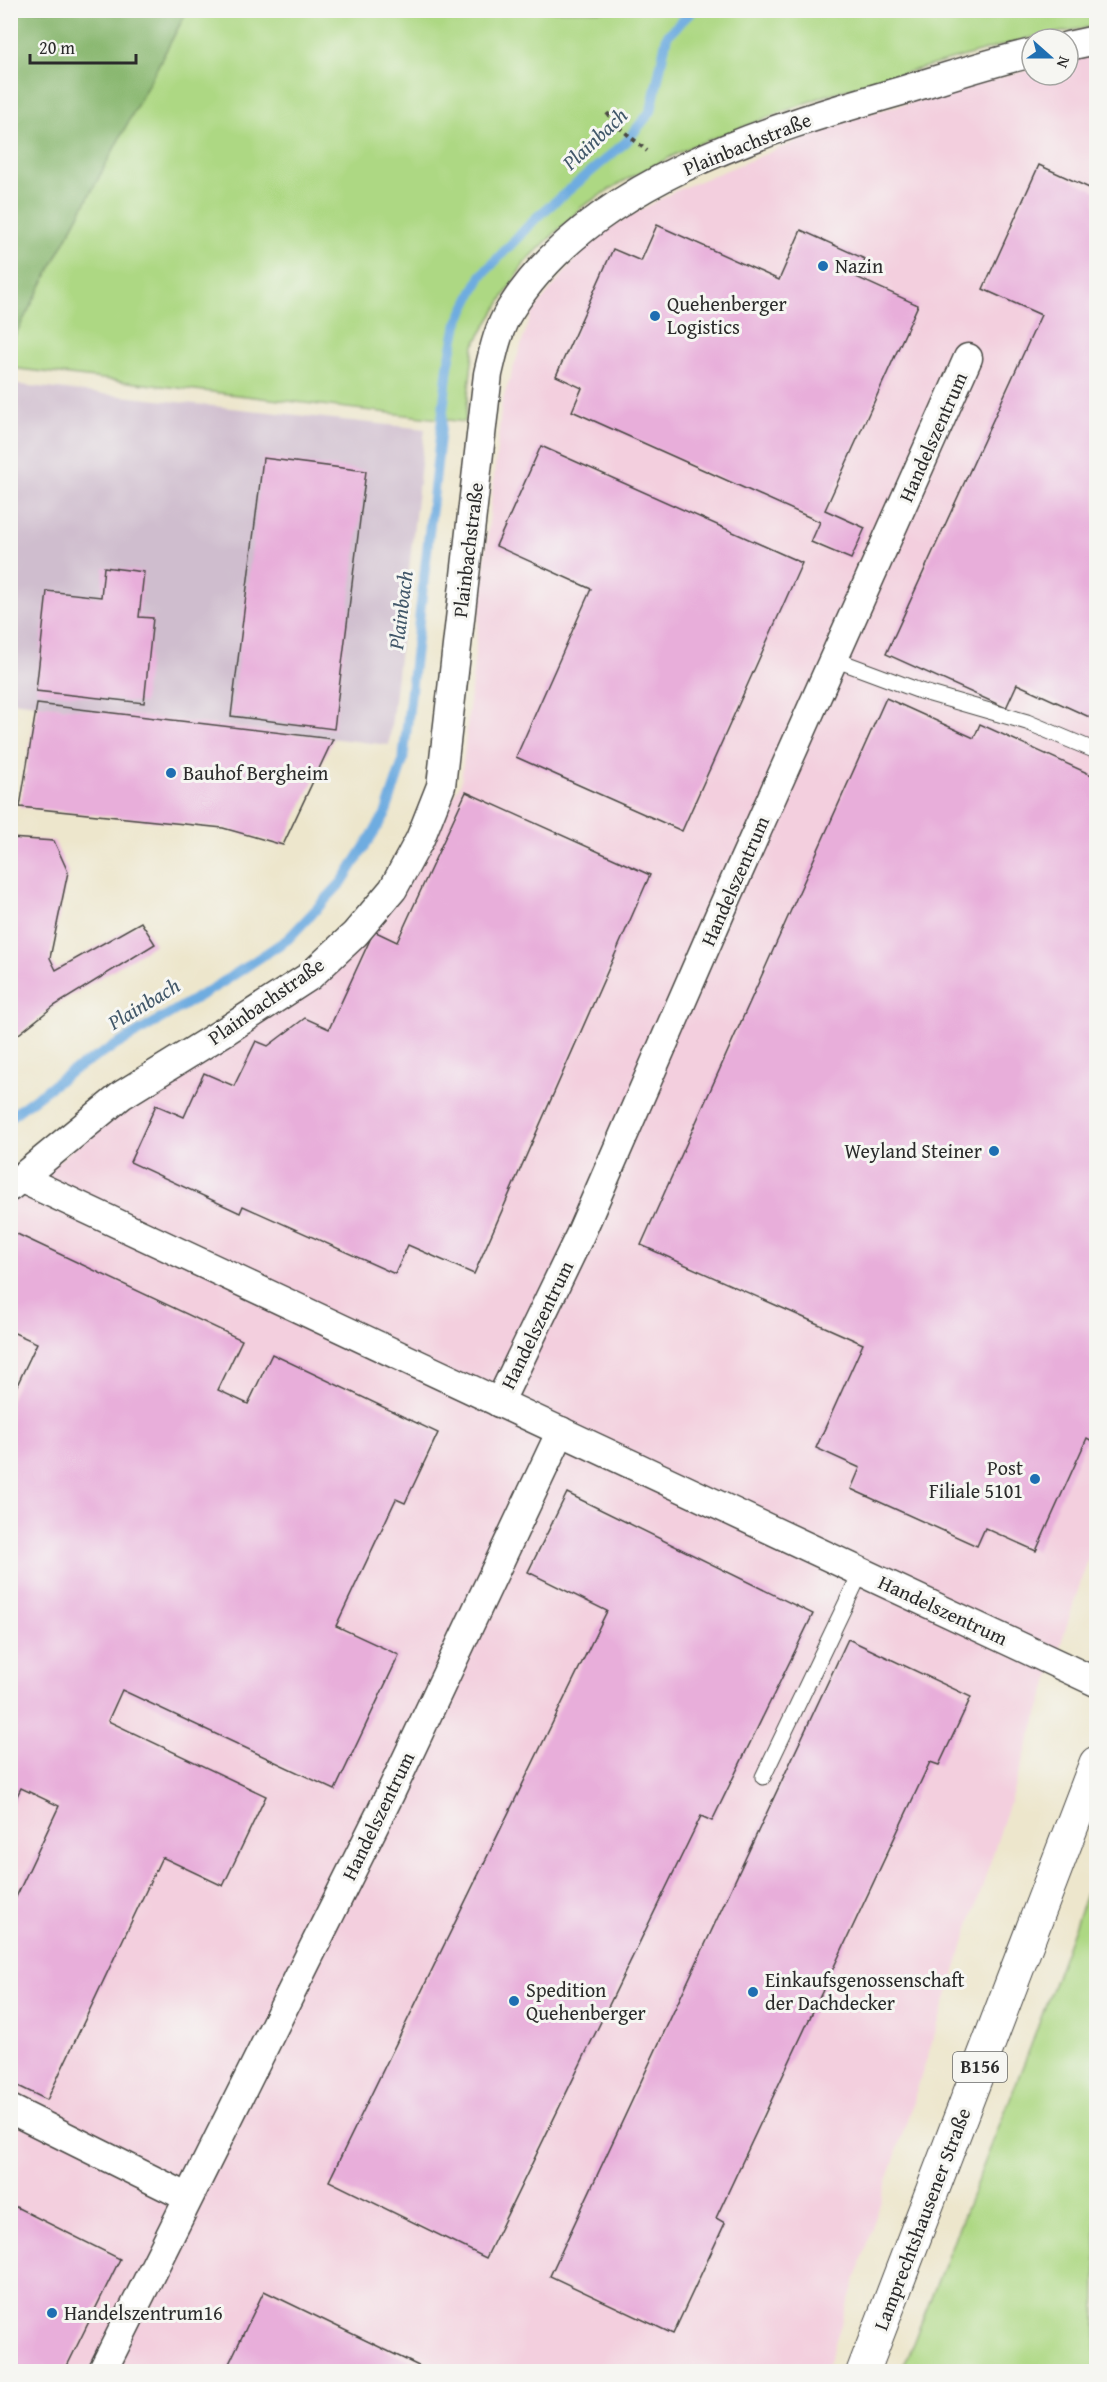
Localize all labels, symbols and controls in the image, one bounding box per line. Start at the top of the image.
scale bar [30,27,136,65]
north arrow [1020,27,1080,87]
text: 20 m [39,34,75,61]
text: N [1051,53,1077,72]
water label: Plainbach [554,100,635,178]
street label: Plainbachstraße [678,105,815,182]
place label: Nazin [835,251,883,280]
marker: Nazin [816,259,830,273]
place label: Quehenberger Logistics [667,289,787,341]
marker: Quehenberger Logistics [648,309,662,323]
street label: Handelszentrum [891,367,974,506]
street label: Plainbachstraße [445,481,490,619]
water label: Plainbach [380,568,421,652]
place label: Bauhof Bergheim [183,758,329,787]
marker: Bauhof Bergheim [164,766,178,780]
street label: Handelszentrum [693,811,776,950]
street label: Plainbachstraße [202,950,330,1051]
water label: Plainbach [101,970,186,1038]
place label: Weyland Steiner [844,1136,982,1165]
marker: Weyland Steiner [987,1144,1001,1158]
street label: Handelszentrum [493,1255,580,1394]
place label: Post Filiale 5101 [929,1453,1023,1505]
marker: Post Filiale 5101 [1028,1472,1042,1486]
street label: Handelszentrum [874,1567,1013,1652]
street label: Handelszentrum [334,1746,421,1885]
place label: Einkaufsgenossenschaft der Dachdecker [765,1965,965,2017]
place label: Spedition Quehenberger [526,1975,646,2027]
marker: Einkaufsgenossenschaft der Dachdecker [746,1985,760,1999]
marker: Spedition Quehenberger [507,1994,521,2008]
road number: B156 [953,2052,1007,2082]
street label: Lamprechtshausener Straße [866,2103,977,2334]
place label: Handelszentrum16 [64,2298,223,2327]
marker: Handelszentrum16 [45,2306,59,2320]

